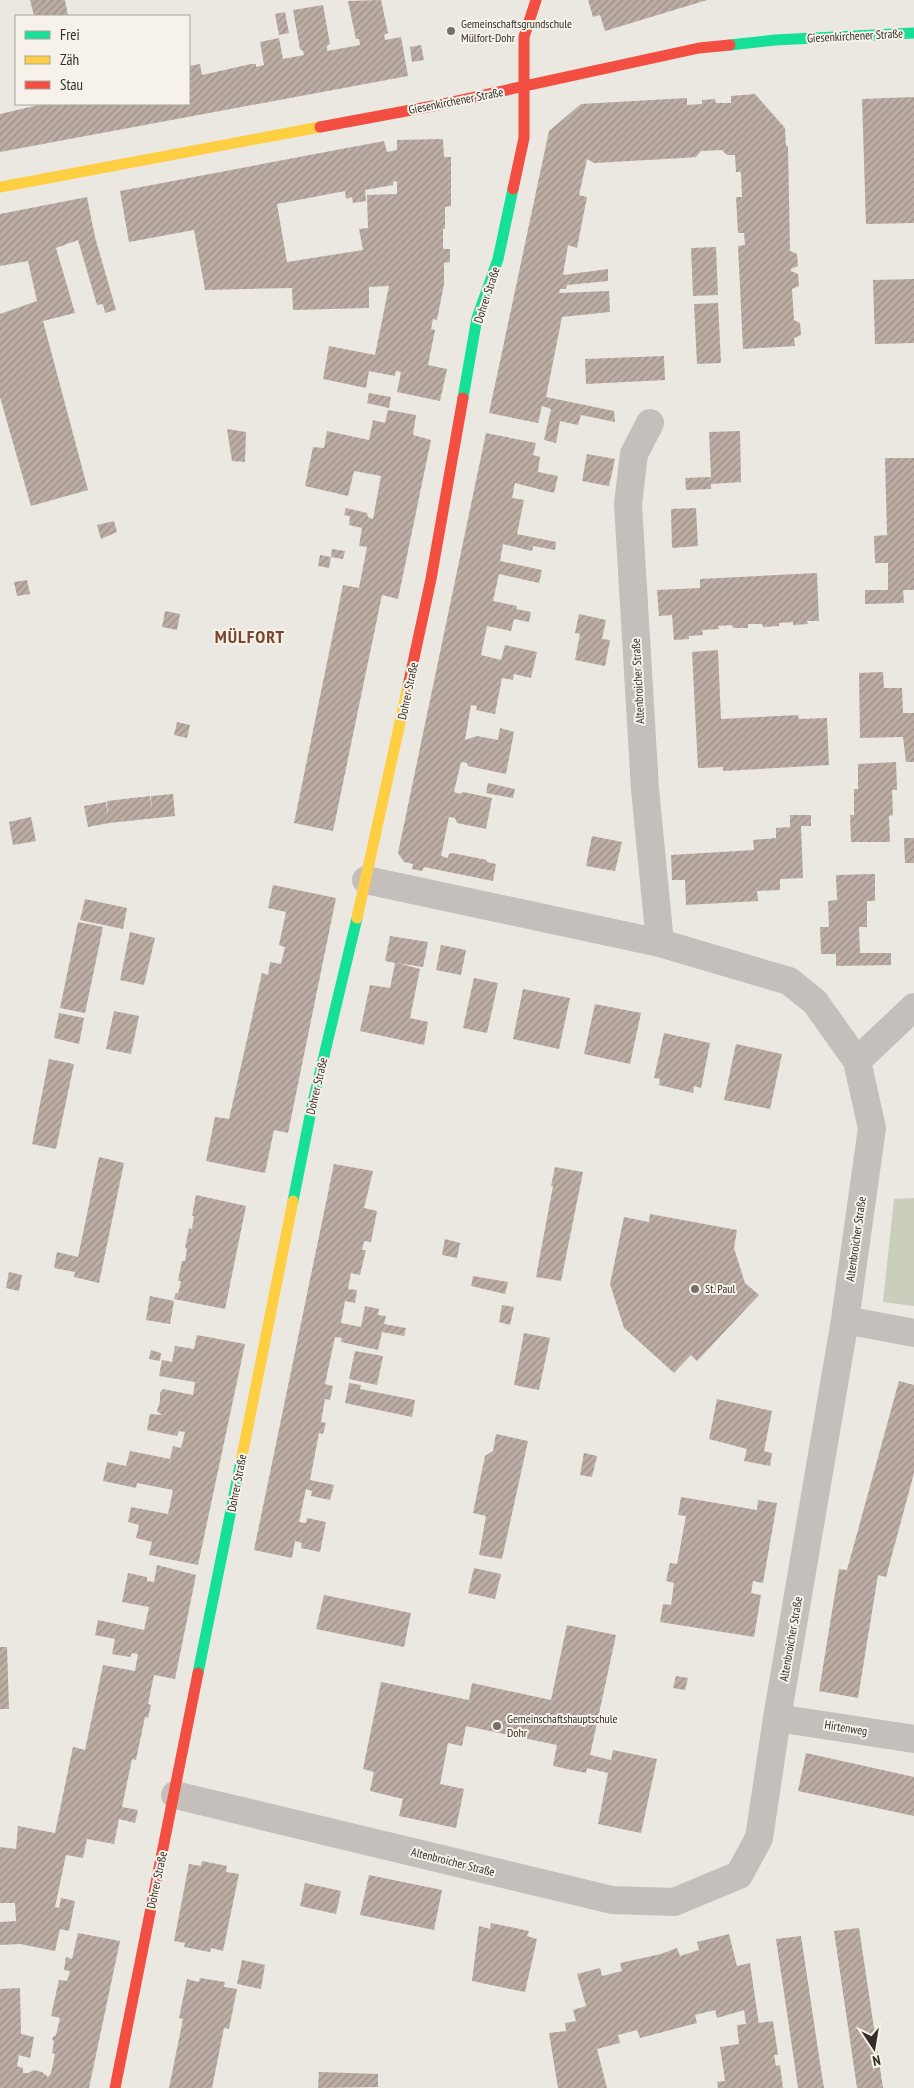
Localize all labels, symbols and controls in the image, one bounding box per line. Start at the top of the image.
legend [15,15,190,105]
place label: Gemeinschaftsgrundschule Mülfort-Dohr [461,16,572,45]
text: Frei [60,25,80,44]
marker: Gemeinschaftsgrundschule Mülfort-Dohr [445,25,457,37]
street label: Giesenkirchener Straße [807,25,903,46]
text: Zäh [60,50,79,69]
text: Stau [60,75,83,94]
street label: Giesenkirchener Straße [407,84,505,117]
street label: Dohrer Straße [470,265,503,325]
district label: MÜLFORT [215,625,285,648]
street label: Altenbroicher Straße [628,638,647,724]
street label: Dohrer Straße [394,661,421,721]
street label: Dohrer Straße [303,1056,330,1116]
street label: Altenbroicher Straße [842,1195,869,1282]
place label: St. Paul [705,1281,735,1296]
marker: St. Paul [689,1283,701,1295]
street label: Dohrer Straße [224,1453,249,1513]
street label: Altenbroicher Straße [776,1595,805,1683]
place label: Gemeinschaftshauptschule Dohr [507,1711,618,1740]
street label: Hirtenweg [824,1717,869,1738]
marker: Gemeinschaftshauptschule Dohr [491,1720,503,1732]
street label: Altenbroicher Straße [410,1844,497,1879]
street label: Dohrer Straße [143,1850,170,1910]
north arrow [849,2023,899,2073]
text: N [871,2051,882,2070]

